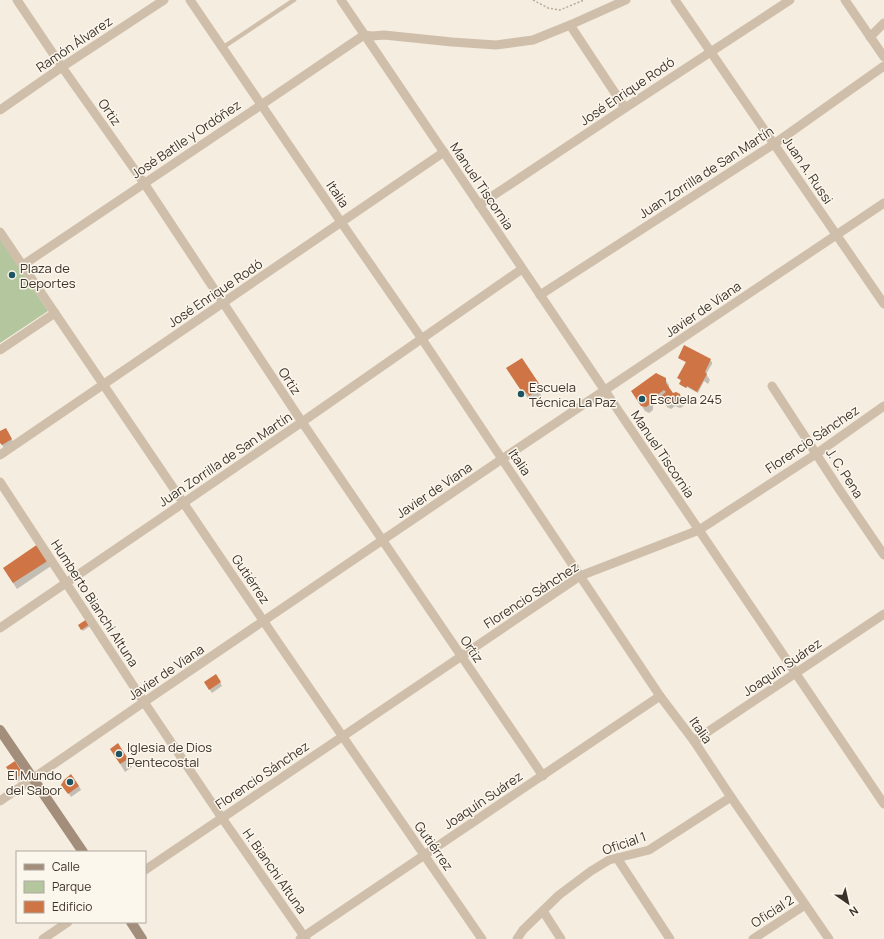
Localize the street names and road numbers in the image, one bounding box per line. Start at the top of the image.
street label: Ramón Álvarez [32,12,116,76]
street label: José Enrique Rodó [576,52,678,129]
street label: Ortiz [94,95,126,129]
street label: José Batlle y Ordóñez [128,96,244,182]
street label: Juan Zorrilla de San Martín [635,122,777,222]
street label: Juan A. Russi [779,133,837,207]
street label: Manuel Tiscornia [446,139,518,233]
street label: Italia [322,177,354,211]
street label: José Enrique Rodó [164,254,266,331]
street label: Javier de Viana [661,277,745,341]
street label: Ortiz [274,364,306,398]
street label: Florencio Sánchez [762,401,863,477]
street label: Juan Zorrilla de San Martín [155,407,295,511]
street label: Manuel Tiscornia [627,407,699,501]
street label: Italia [504,445,536,479]
street label: J. C. Pena [822,445,868,501]
street label: Javier de Viana [392,458,476,522]
street label: Humberto Bianchi Altuna [47,536,143,670]
street label: Gutiérrez [228,551,274,608]
street label: Florencio Sánchez [480,558,582,632]
street label: Ortiz [456,632,488,666]
street label: Joaquín Suárez [739,634,825,700]
street label: Javier de Viana [124,640,208,704]
street label: Italia [685,713,717,747]
street label: Florencio Sánchez [212,737,313,813]
street label: Joaquín Suárez [440,767,526,833]
street label: Gutiérrez [410,818,458,874]
street label: H. Bianchi Altuna [239,825,311,917]
street label: Oficial 1 [600,827,648,859]
street label: Oficial 2 [747,890,797,932]

